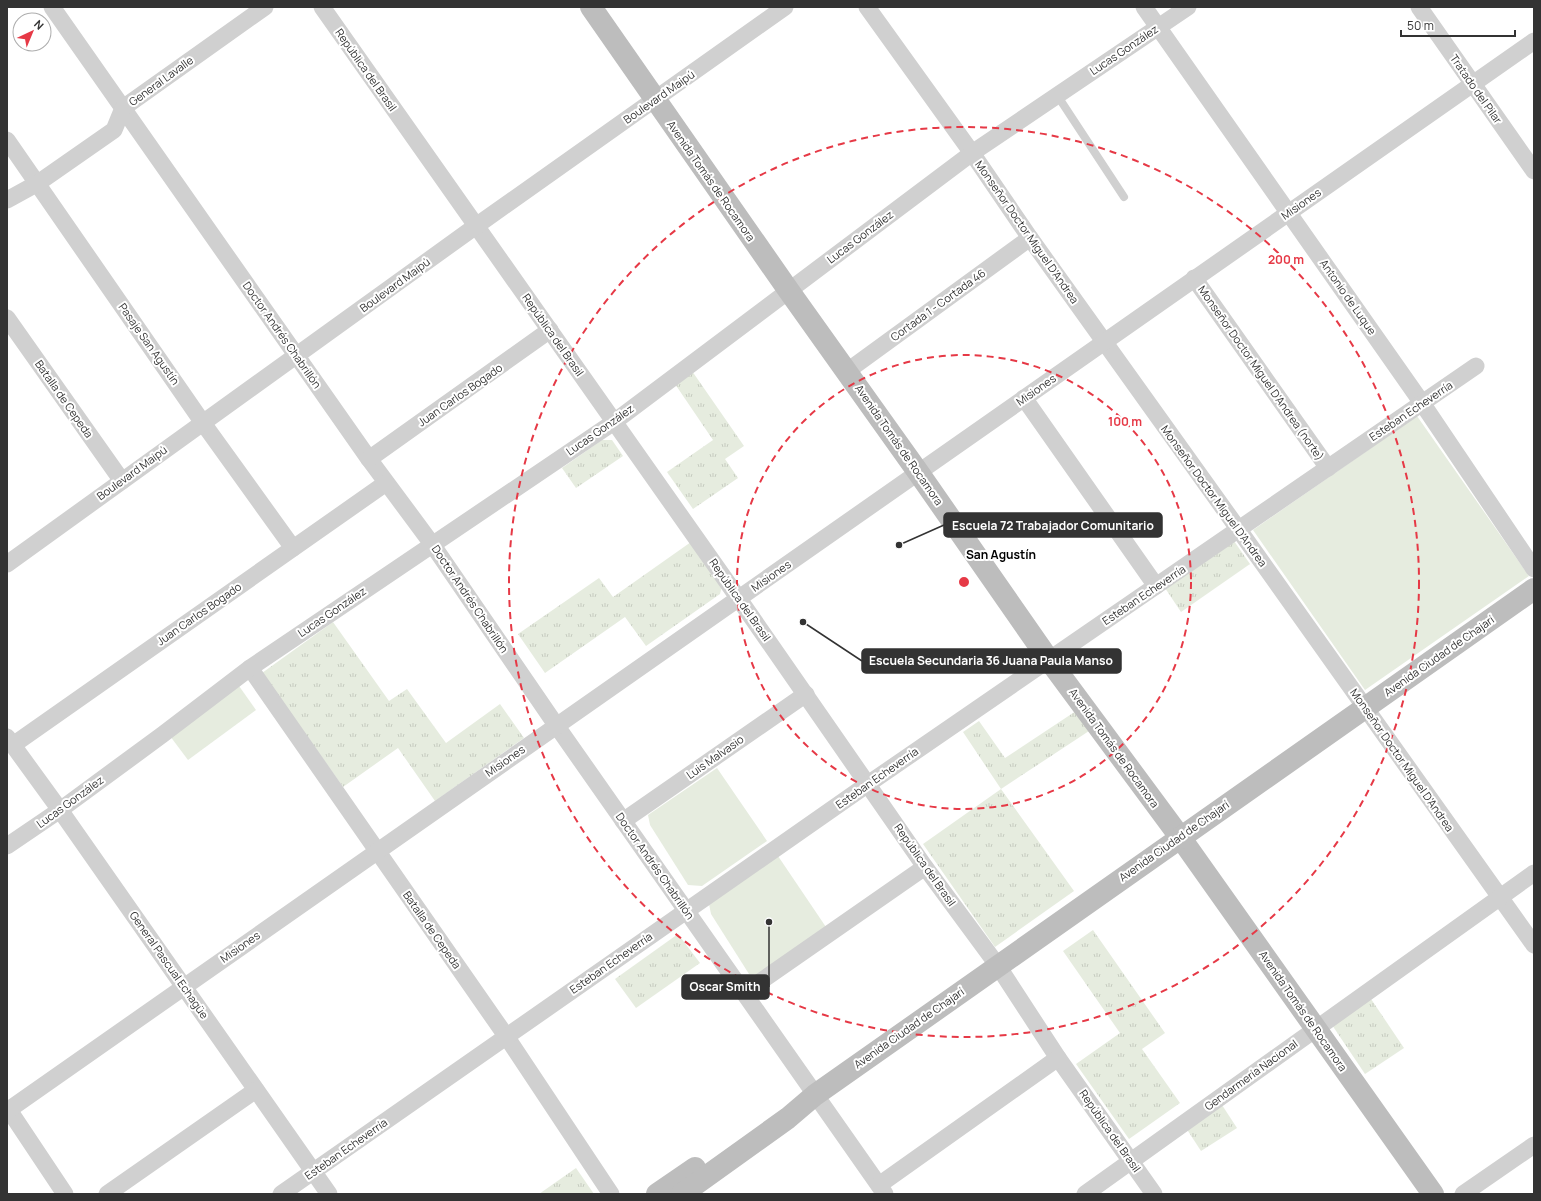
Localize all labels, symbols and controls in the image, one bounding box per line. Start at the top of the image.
north arrow [12,12,52,52]
scale bar [1401,12,1515,38]
text: N [31,16,47,33]
text: 50 m [1407,17,1434,34]
street label: Lucas González [1087,21,1161,78]
street label: República del Brasil [332,25,401,114]
street label: Tratado del Pilar [1447,51,1506,126]
street label: General Lavalle [126,52,196,109]
street label: Boulevard Maipú [620,67,697,127]
street label: Avenida Tomás de Rocamora [664,117,759,244]
street label: Monseñor Doctor Miguel D'Andrea [972,157,1083,306]
street label: Misiones [1278,184,1324,223]
street label: Lucas González [823,207,896,267]
text: 200 m [1268,251,1304,268]
street label: Boulevard Maipú [357,254,433,315]
street label: Antonio de Luque [1317,256,1380,338]
street label: Cortada 1 - Cortada 46 [887,265,988,344]
street label: Doctor Andrés Chabrillón [240,278,325,391]
street label: Monseñor Doctor Miguel D'Andrea (norte) [1195,282,1328,463]
street label: República del Brasil [519,290,588,379]
street label: Pasaje San Agustín [116,300,183,388]
street label: Batalla de Cepeda [32,357,97,441]
street label: Juan Carlos Bogado [414,359,506,430]
street label: Misiones [1013,370,1059,409]
street label: Esteban Echeverría [1366,377,1455,444]
street label: Avenida Tomás de Rocamora [852,381,947,508]
street label: Lucas González [563,401,637,459]
text: 100 m [1108,413,1142,430]
street label: Monseñor Doctor Miguel D'Andrea [1158,422,1271,569]
street label: Boulevard Maipú [94,442,170,503]
callout: Escuela 72 Trabajador Comunitario [944,513,1162,537]
text: Escuela 72 Trabajador Comunitario [952,517,1154,534]
street label: Doctor Andrés Chabrillón [429,542,512,656]
district label: San Agustín [966,546,1036,563]
street label: República del Brasil [706,555,775,644]
street label: Misiones [748,556,794,595]
street label: Esteban Echeverría [1099,561,1188,628]
centre of rings [957,575,971,589]
street label: Juan Carlos Bogado [153,578,245,649]
street label: Lucas González [295,583,369,640]
street label: Avenida Ciudad de Chajarí [1381,611,1497,699]
callout: Escuela Secundaria 36 Juana Paula Manso [862,649,1121,673]
text: Escuela Secundaria 36 Juana Paula Manso [869,652,1113,669]
street label: Avenida Tomás de Rocamora [1066,685,1163,810]
street label: Monseñor Doctor Miguel D'Andrea [1347,685,1458,834]
street label: Luis Malvasio [683,731,747,782]
street label: Misiones [482,741,528,780]
street label: Esteban Echeverría [832,743,921,812]
street label: Lucas González [33,772,106,831]
street label: Avenida Ciudad de Chajarí [1116,796,1232,884]
street label: Doctor Andrés Chabrillón [613,809,698,922]
street label: República del Brasil [891,820,960,909]
street label: Batalla de Cepeda [400,888,465,972]
street label: General Pascual Echagüe [127,908,213,1022]
street label: Misiones [217,927,263,966]
street label: Esteban Echeverría [566,928,655,997]
street label: Avenida Tomás de Rocamora [1256,947,1351,1074]
callout: Oscar Smith [682,975,769,999]
text: Oscar Smith [689,978,761,995]
street label: Avenida Ciudad de Chajarí [851,983,967,1071]
street label: Gendarmería Nacional [1201,1036,1300,1113]
street label: República del Brasil [1076,1086,1145,1175]
street label: Esteban Echeverría [301,1114,390,1183]

